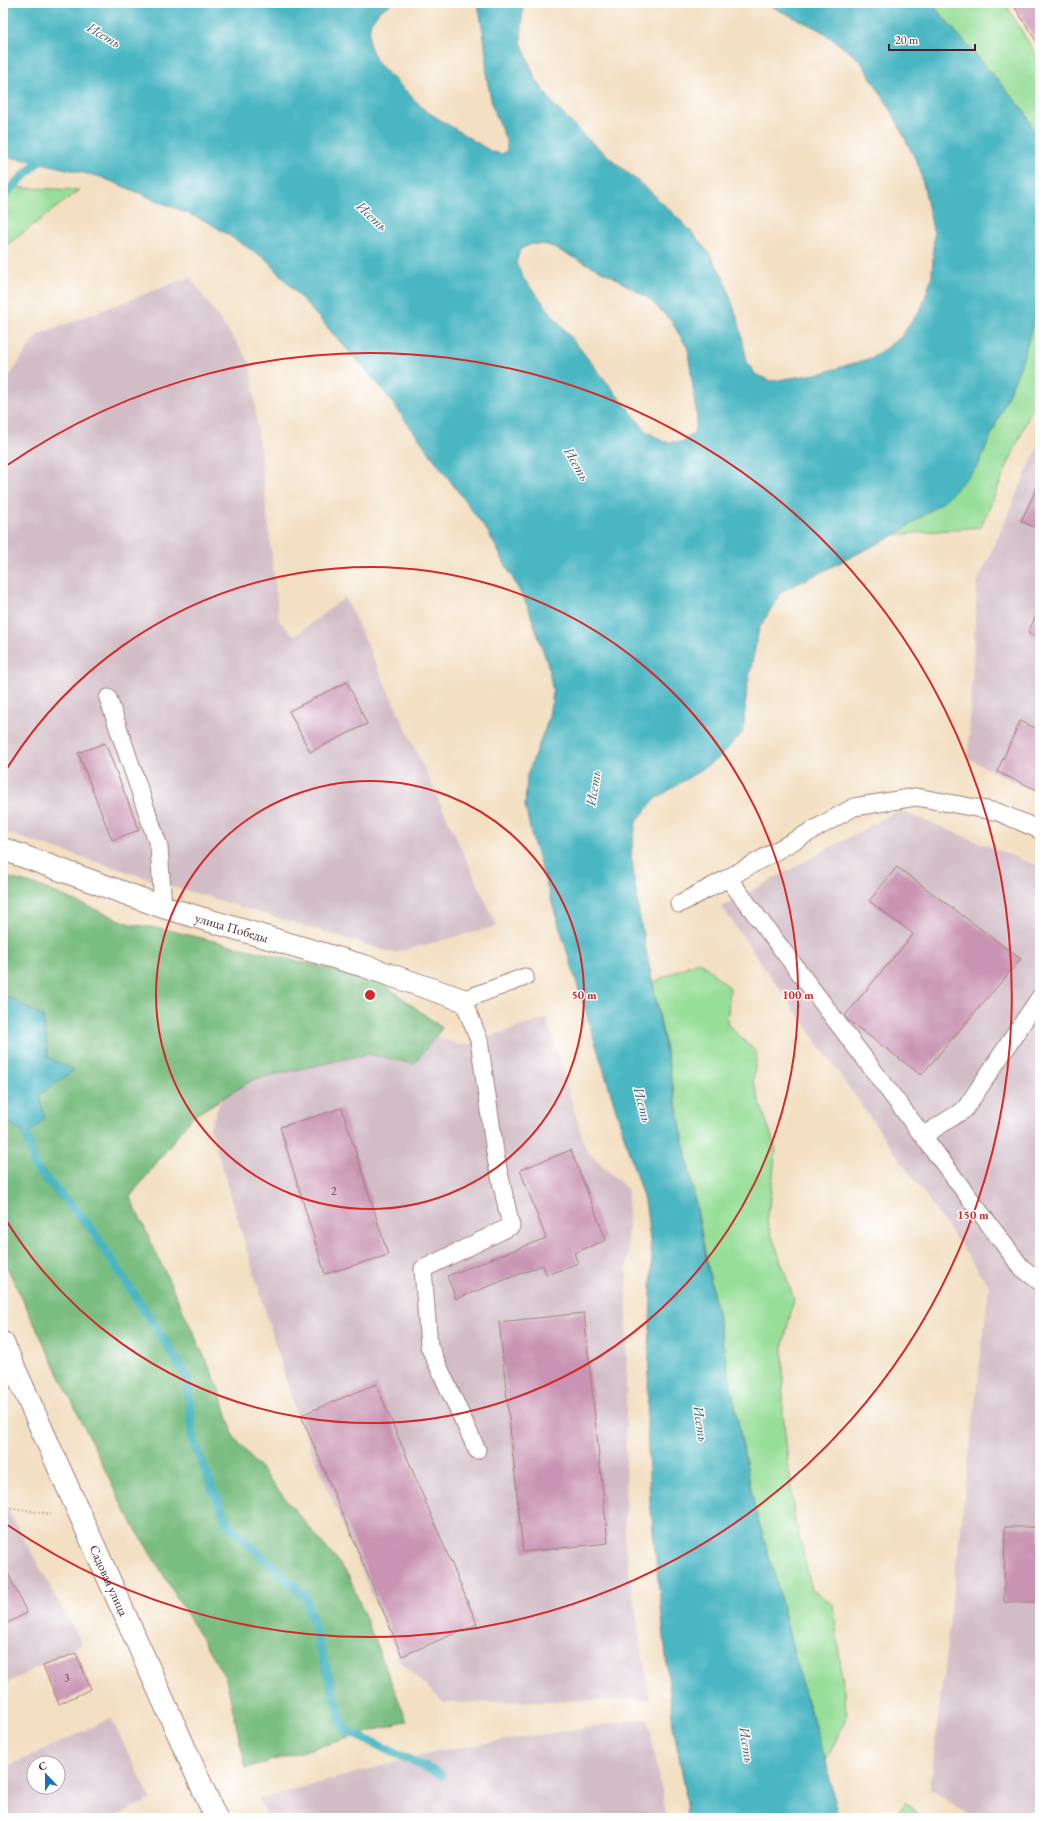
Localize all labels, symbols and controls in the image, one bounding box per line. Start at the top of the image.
water label: Исеть [83,17,124,52]
scale bar [889,26,975,52]
text: 20 m [895,32,919,48]
water label: Исеть [352,196,391,235]
water label: Исеть [560,443,594,484]
water label: Исеть [581,769,605,808]
street label: улица Победы [193,909,270,946]
text: 50 m [571,987,597,1003]
text: 100 m [782,987,814,1003]
centre of rings [363,988,377,1002]
water label: Исеть [630,1084,656,1125]
house number: 2 [331,1184,337,1198]
text: 150 m [957,1207,989,1223]
water label: Исеть [689,1404,712,1443]
street label: Садовая улица [86,1542,133,1619]
house number: 3 [64,1671,70,1685]
water label: Исеть [735,1725,758,1764]
north arrow [26,1755,66,1795]
text: С [36,1758,49,1774]

